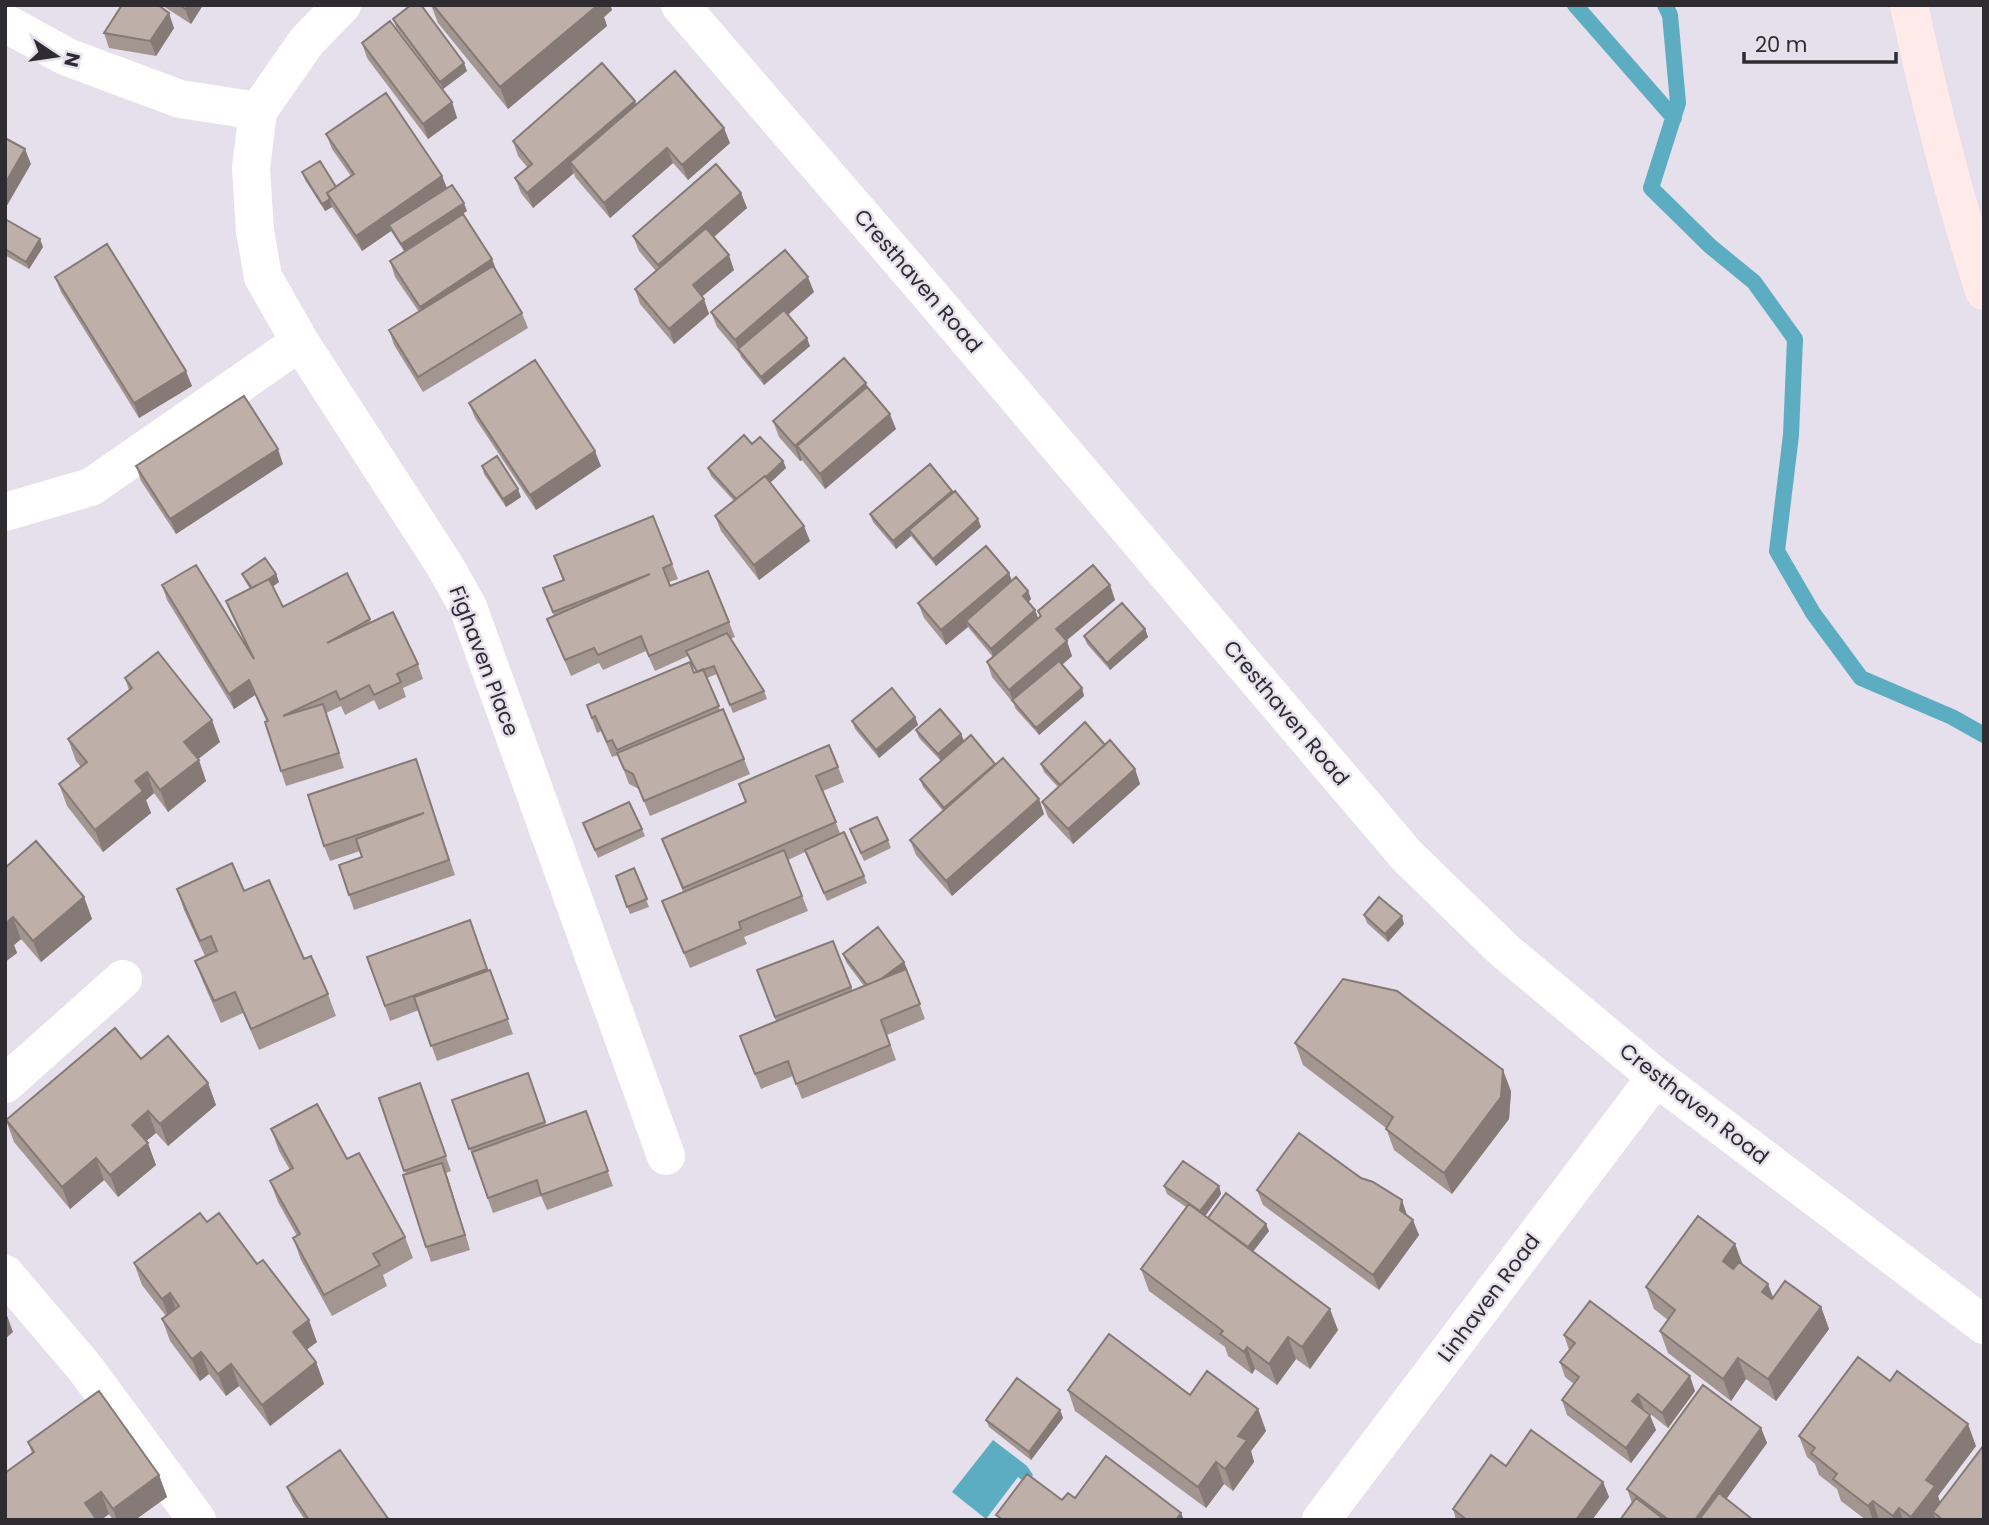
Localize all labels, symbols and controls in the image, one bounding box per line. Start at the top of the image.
north arrow [21,21,91,91]
scale bar [1744,21,1896,65]
text: 20 m [1755,30,1808,59]
text: N [57,50,87,70]
street label: Cresthaven Road [848,203,989,359]
street label: Fighaven Place [442,582,526,740]
street label: Cresthaven Road [1217,634,1356,792]
street label: Cresthaven Road [1614,1036,1775,1171]
street label: Linhaven Road [1431,1228,1546,1368]

